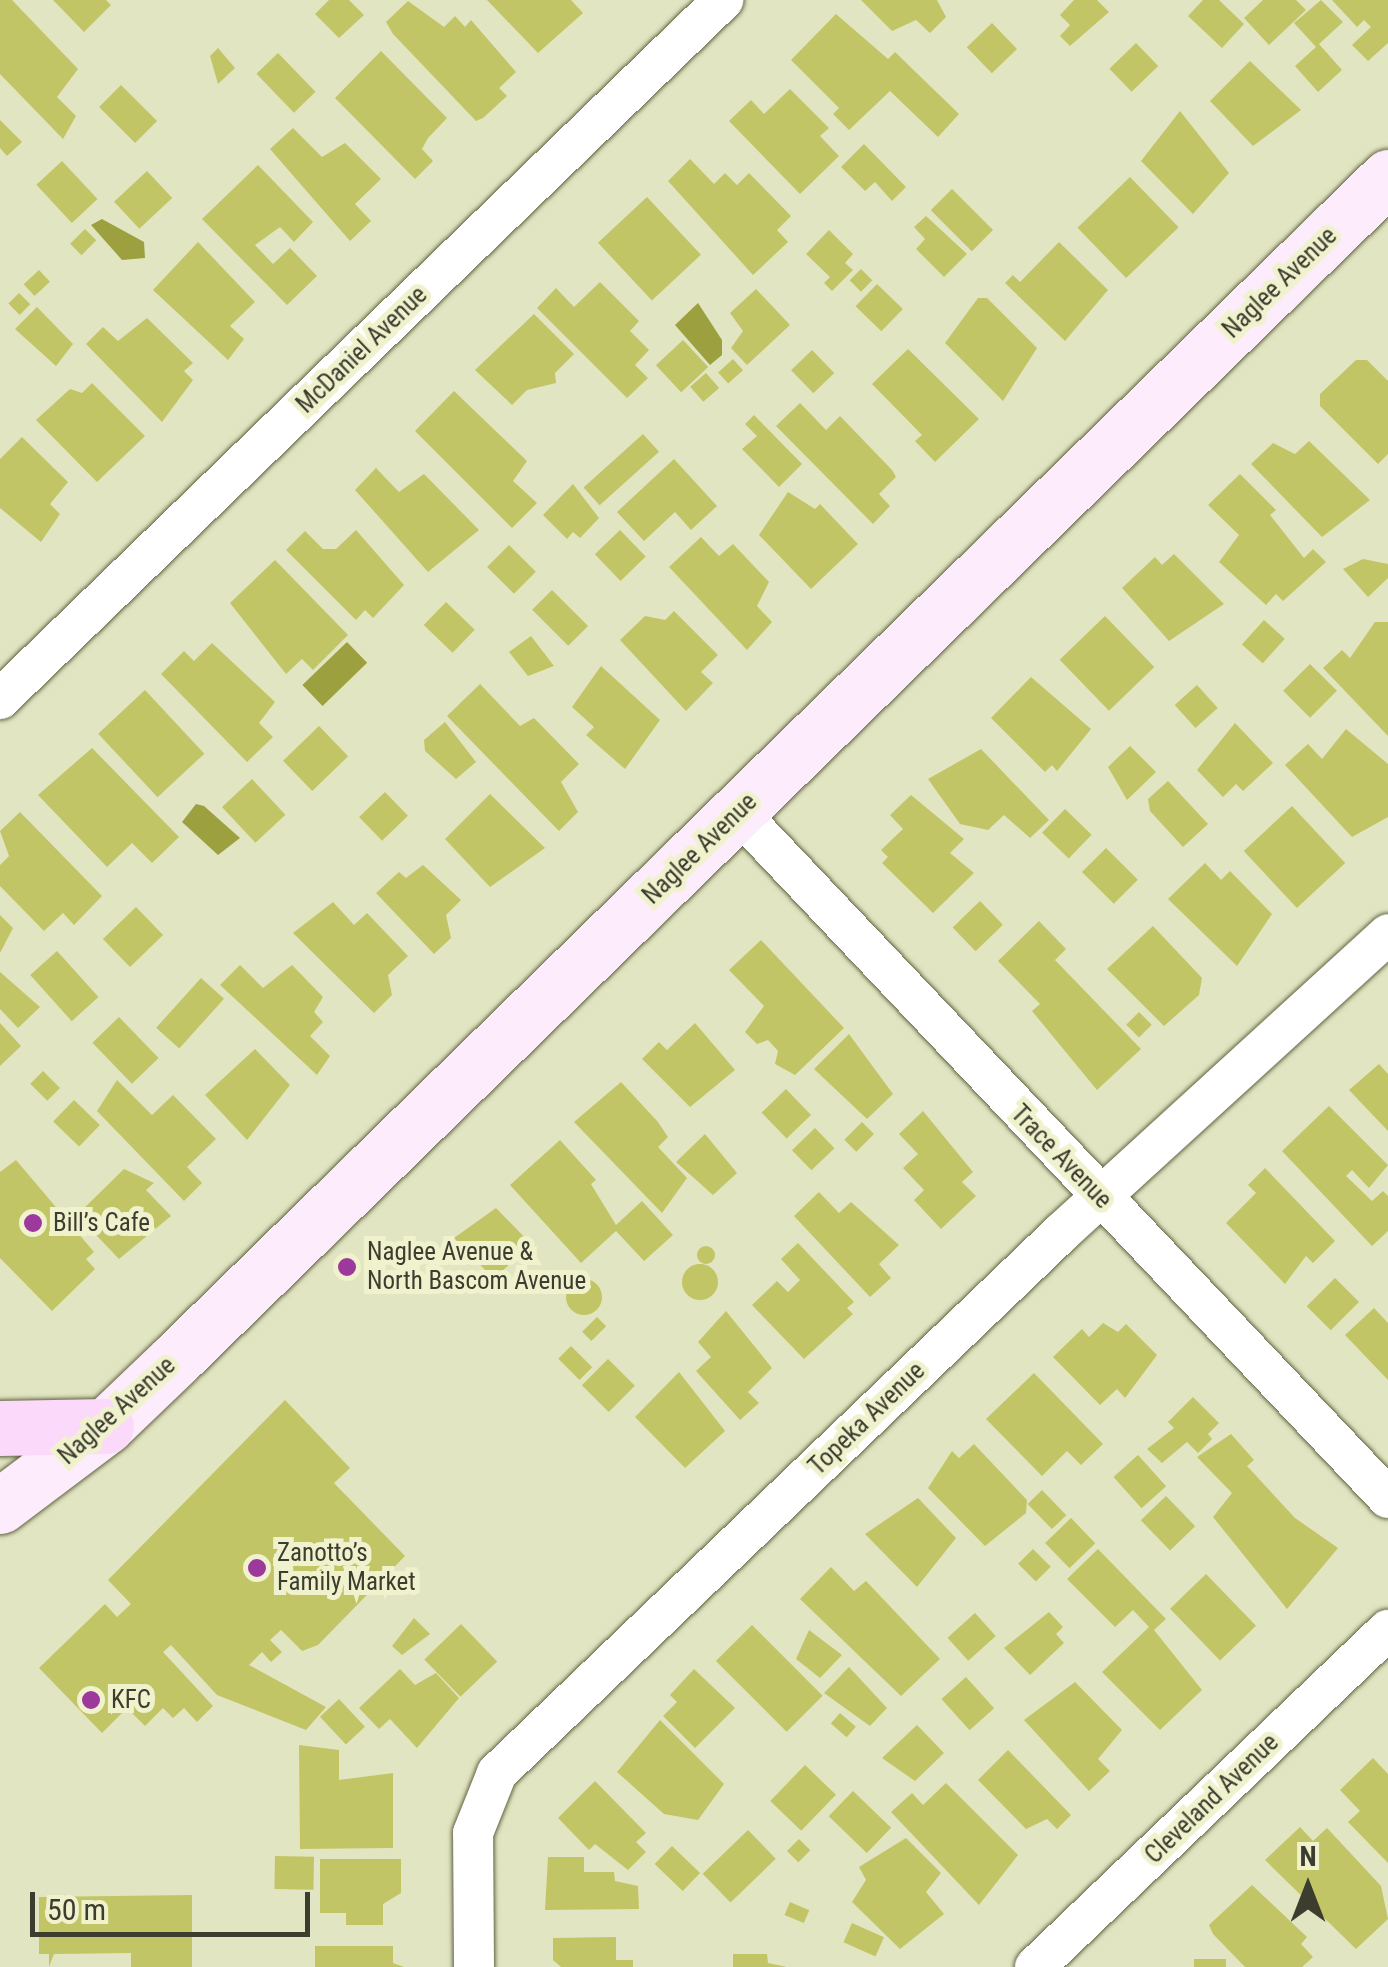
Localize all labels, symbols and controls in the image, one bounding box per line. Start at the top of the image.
street label: Naglee Avenue [1217,221,1343,345]
street label: McDaniel Avenue [291,280,433,420]
street label: Naglee Avenue [637,787,763,911]
street label: Trace Avenue [1004,1099,1118,1215]
place label: Bill’s Cafe [53,1208,150,1238]
marker: Bill’s Cafe [22,1212,44,1234]
place label: Naglee Avenue & North Bascom Avenue [367,1238,586,1297]
marker: Naglee Avenue & North Bascom Avenue [336,1256,358,1278]
street label: Naglee Avenue [52,1351,182,1471]
street label: Topeka Avenue [803,1356,931,1482]
place label: Zanotto’s Family Market [277,1539,416,1598]
marker: Zanotto’s Family Market [246,1557,268,1579]
place label: KFC [111,1685,151,1715]
marker: KFC [80,1689,102,1711]
street label: Cleveland Avenue [1139,1728,1285,1870]
north arrow [1258,1837,1358,1937]
text: N [1299,1840,1317,1873]
scale bar [35,1872,315,1934]
text: 50 m [47,1892,106,1927]

